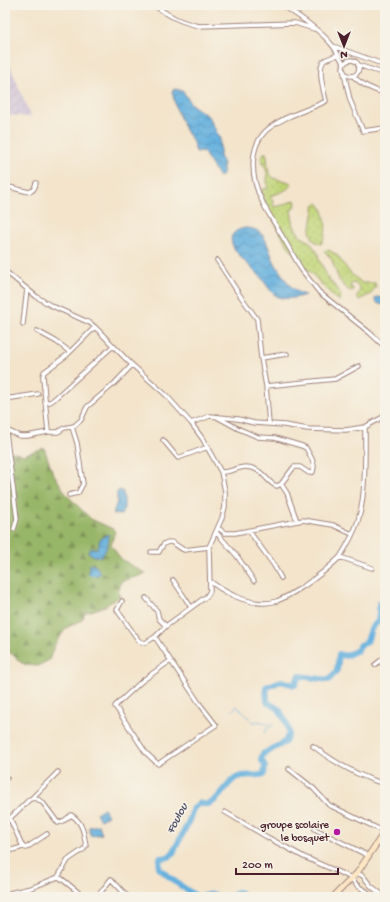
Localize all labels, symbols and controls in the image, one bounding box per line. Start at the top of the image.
north arrow [324,26,364,66]
text: N [340,48,348,60]
water label: Foulou [164,800,192,837]
place label: groupe scolaire le bosquet [260,820,331,845]
marker: groupe scolaire le bosquet [332,827,342,837]
scale bar [236,850,338,876]
text: 200 m [242,859,273,873]

